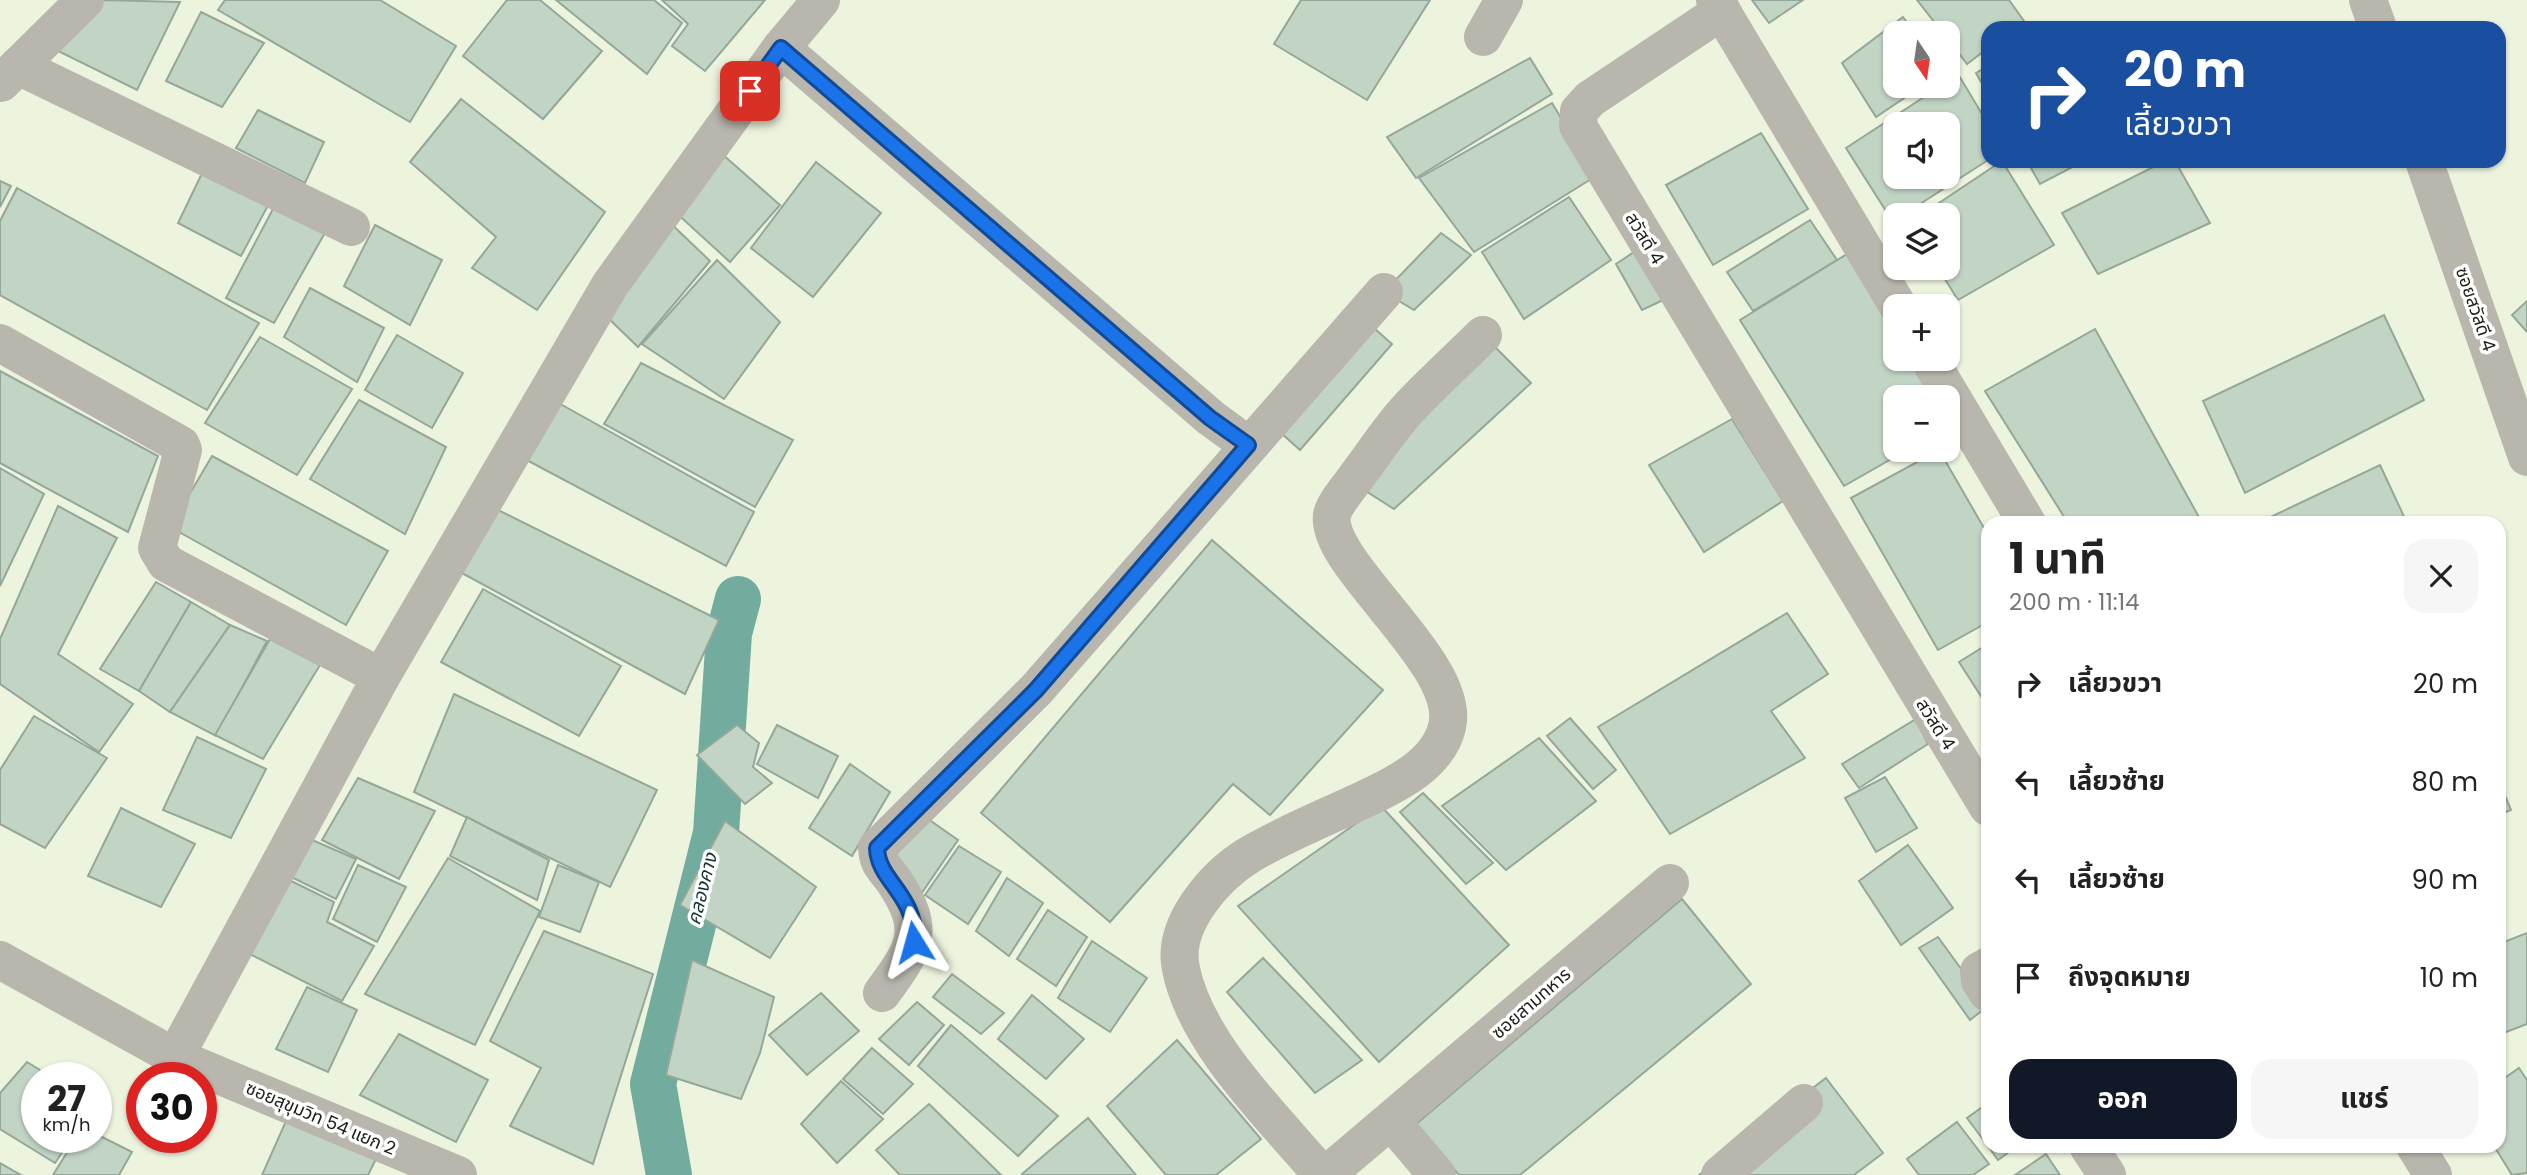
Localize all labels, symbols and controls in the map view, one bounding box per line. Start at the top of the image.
north arrow [1883,21,1960,98]
map controls [1883,21,1960,462]
text: 20 m [2124,36,2246,104]
icon: right [2009,49,2100,140]
pin [720,61,780,121]
icon: arrive [731,72,769,110]
text: เลี้ยวขวา [2124,101,2232,146]
button: sound [1883,112,1960,189]
button: layers [1883,203,1960,280]
street label: สวัสดี 4 [1620,207,1670,269]
street label: ซอยสวัสดี 4 [2450,263,2502,355]
button: + [1883,294,1960,371]
button: − [1883,385,1960,462]
text: 1 นาที [2009,529,2106,588]
button: close [2404,539,2478,613]
text: 200 m · 11:14 [2009,586,2140,618]
icon: right [2009,665,2047,703]
text: เลี้ยวขวา [2068,665,2162,701]
text: 20 m [2413,666,2478,702]
street label: สวัสดี 4 [1910,693,1962,755]
icon: left [2009,763,2047,801]
text: เลี้ยวซ้าย [2068,763,2165,799]
text: 80 m [2412,764,2478,800]
water label: คลองคาง [680,849,724,928]
icon: left [2009,861,2047,899]
text: เลี้ยวซ้าย [2068,861,2165,897]
text: 90 m [2412,862,2478,898]
position arrow [877,905,951,979]
icon: arrive [2009,959,2047,997]
text: ถึงจุดหมาย [2068,959,2191,995]
text: 10 m [2420,960,2478,996]
street label: ซอยสามทหาร [1486,962,1576,1044]
button: ออก [2009,1059,2237,1139]
button: แชร์ [2251,1059,2478,1139]
speed limit sign: 30 [126,1062,217,1153]
text: 27 [47,1074,86,1123]
street label: ซอยสุขุมวิท 54 แยก 2 [242,1075,400,1161]
text: km/h [43,1112,90,1137]

